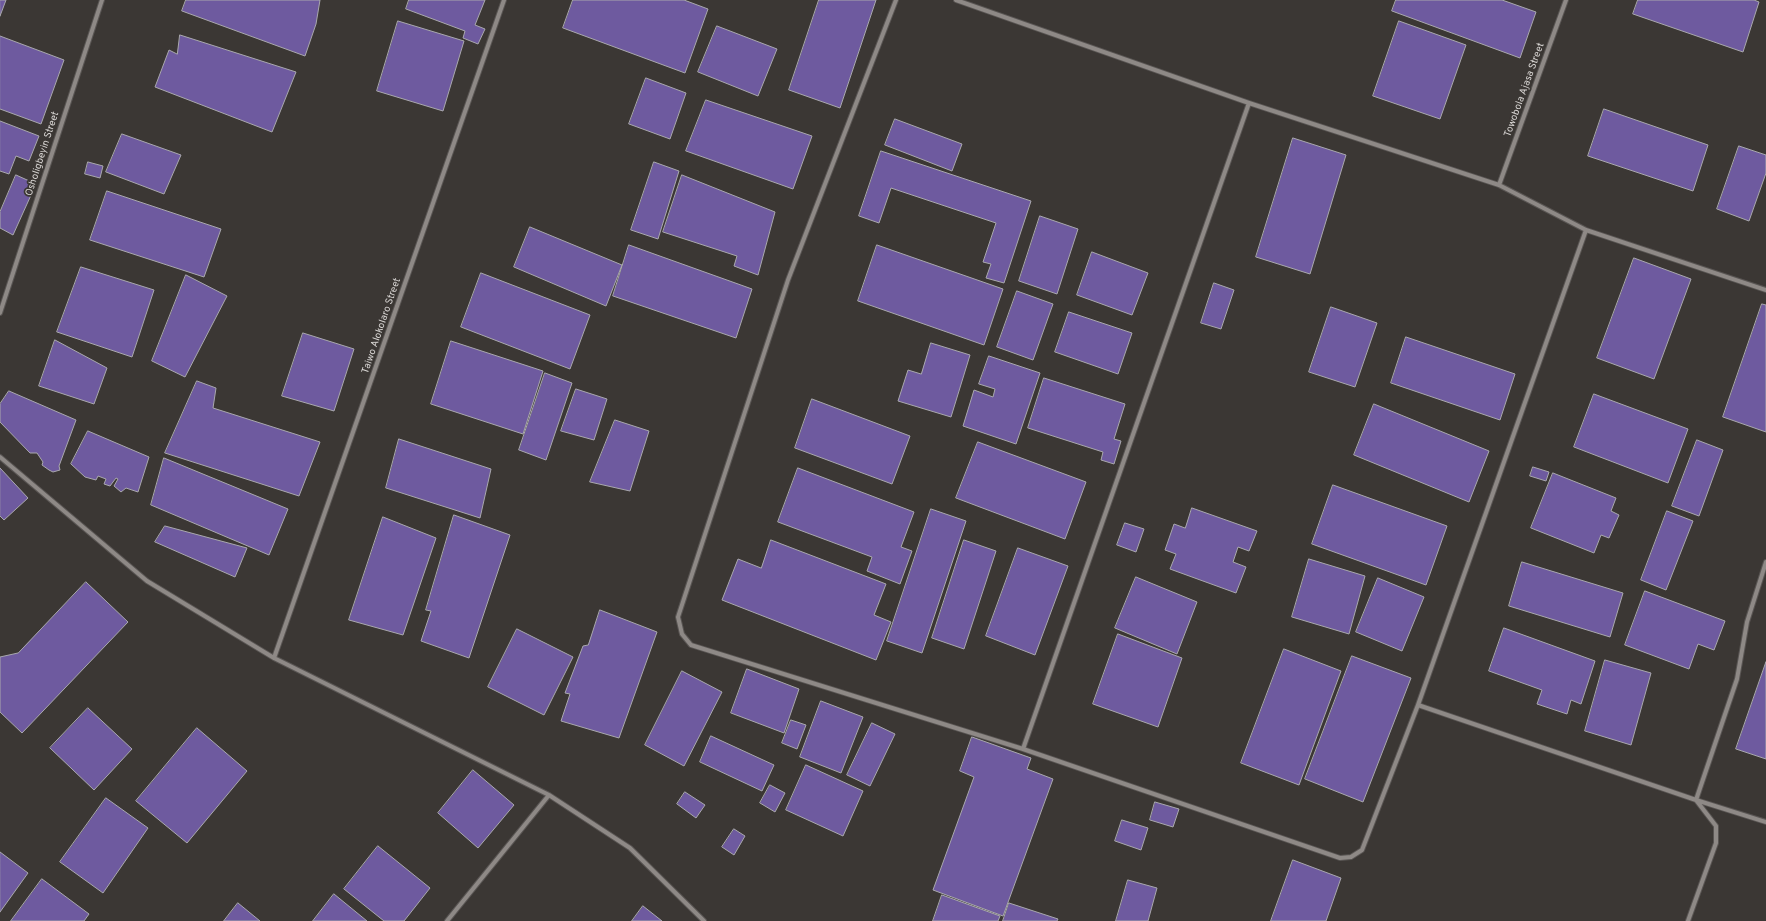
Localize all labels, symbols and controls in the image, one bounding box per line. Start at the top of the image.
street label: Towobola Ajasa Street [1502,41,1548,139]
street label: Osholigbeyin Street [24,110,62,198]
street label: Taiwo Alokolaro Street [360,276,404,376]

